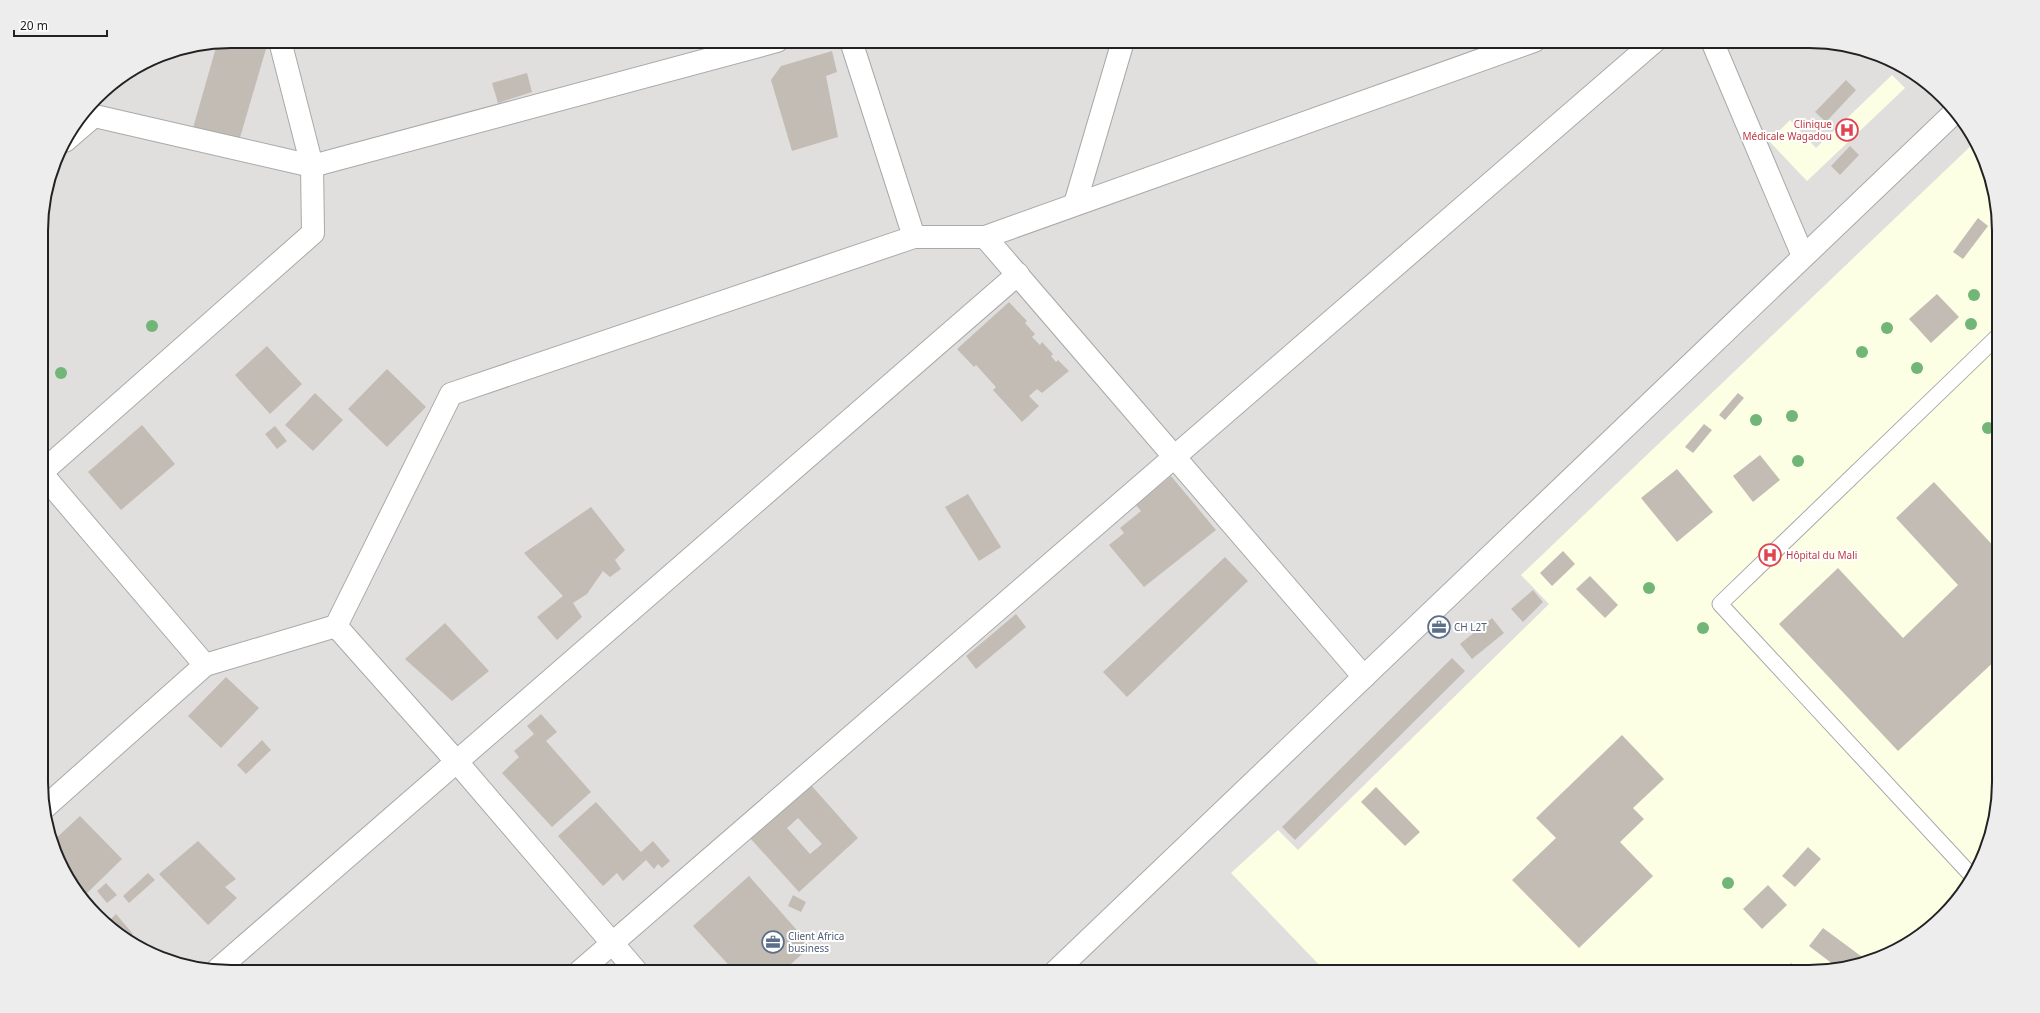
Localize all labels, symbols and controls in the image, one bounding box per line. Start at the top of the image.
scale bar [14,12,107,38]
text: 20 m [20,17,48,34]
place label: Clinique Médicale Wagadou [1742,117,1832,143]
hospital icon: Clinique Médicale Wagadou [1834,117,1860,143]
hospital icon: Hôpital du Mali [1757,542,1783,568]
place label: Hôpital du Mali [1786,548,1857,562]
office icon: CH L2T [1426,614,1452,640]
place label: CH L2T [1454,620,1487,634]
office icon: Client Africa business [760,929,786,955]
place label: Client Africa business [788,929,844,955]

